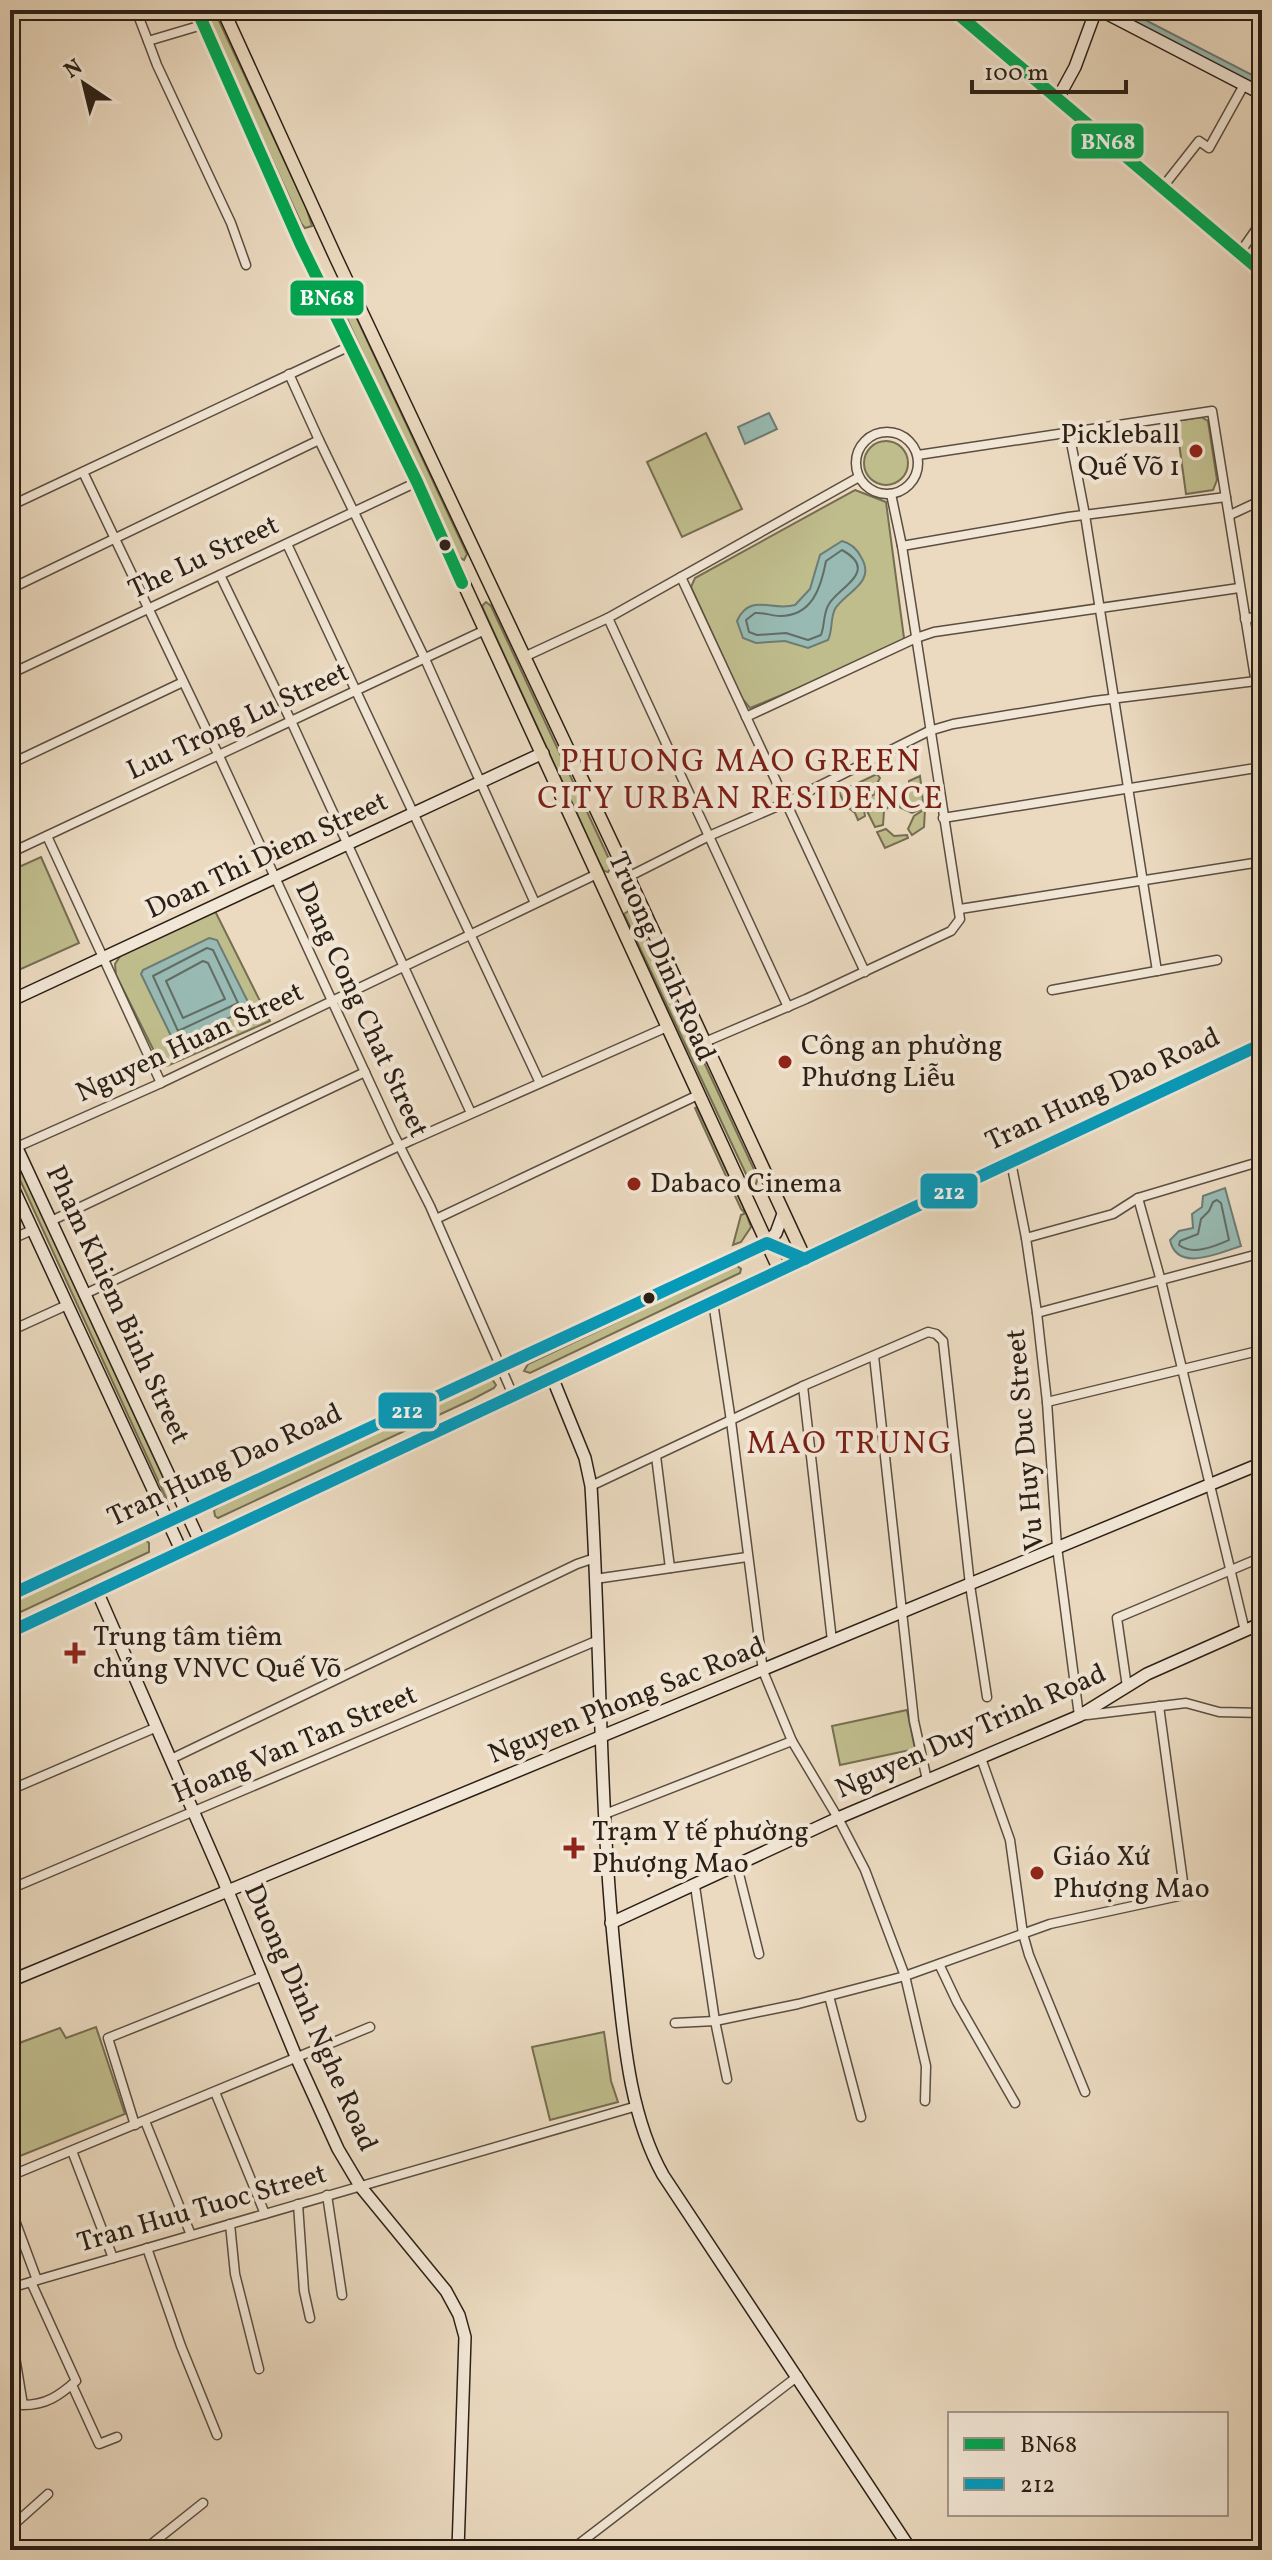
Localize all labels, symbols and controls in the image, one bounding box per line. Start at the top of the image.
north arrow [44,44,124,124]
scale bar [972,44,1126,94]
text: N [59,52,89,87]
text: 100 m [984,57,1049,91]
line badge: BN68 [1070,122,1145,160]
text: BN68 [1081,128,1135,159]
line badge: BN68 [289,279,365,317]
text: BN68 [300,284,354,315]
place label: Pickleball Quế Võ 1 [1061,416,1180,487]
marker: Pickleball Quế Võ 1 [1187,442,1205,460]
street label: The Lu Street [122,506,286,610]
unlabelled marker [437,537,453,553]
street label: Luu Trong Lu Street [121,653,355,791]
district label: PHUONG MAO GREEN CITY URBAN RESIDENCE [537,741,945,822]
street label: Doan Thi Diem Street [139,783,395,929]
street label: Truong Dinh Road [597,846,725,1068]
street label: Dang Cong Chat Street [285,876,437,1144]
street label: Nguyen Huan Street [70,973,310,1113]
street label: Tran Hung Dao Road [979,1018,1227,1162]
place label: Công an phường Phương Liễu [801,1027,1003,1098]
marker: Công an phường Phương Liễu [776,1053,794,1071]
street label: Pham Khiem Binh Street [35,1159,199,1451]
place label: Dabaco Cinema [650,1165,842,1204]
line badge: 212 [919,1172,979,1210]
marker: Dabaco Cinema [625,1175,643,1193]
text: 212 [933,1178,965,1209]
unlabelled marker [641,1290,657,1306]
street label: Vu Huy Duc Street [997,1327,1055,1553]
line badge: 212 [377,1391,438,1430]
street label: Tran Hung Dao Road [101,1394,349,1538]
text: 212 [391,1397,423,1428]
district label: MAO TRUNG [746,1423,954,1467]
place label: Trung tâm tiêm chủng VNVC Quế Võ [93,1618,341,1689]
street label: Nguyen Phong Sac Road [483,1628,771,1774]
marker: Trung tâm tiêm chủng VNVC Quế Võ [64,1642,86,1664]
street label: Nguyen Duy Trinh Road [829,1655,1113,1809]
street label: Hoang Van Tan Street [167,1676,423,1814]
place label: Trạm Y tế phường Phượng Mao [592,1813,809,1884]
marker: Trạm Y tế phường Phượng Mao [563,1837,585,1859]
place label: Giáo Xứ Phượng Mao [1053,1838,1210,1909]
marker: Giáo Xứ Phượng Mao [1028,1864,1046,1882]
street label: Duong Dinh Nghe Road [233,1878,387,2158]
street label: Tran Huu Tuoc Street [73,2155,331,2263]
legend [948,2412,1228,2516]
text: BN68 [1020,2429,1077,2463]
text: 212 [1020,2469,1055,2503]

